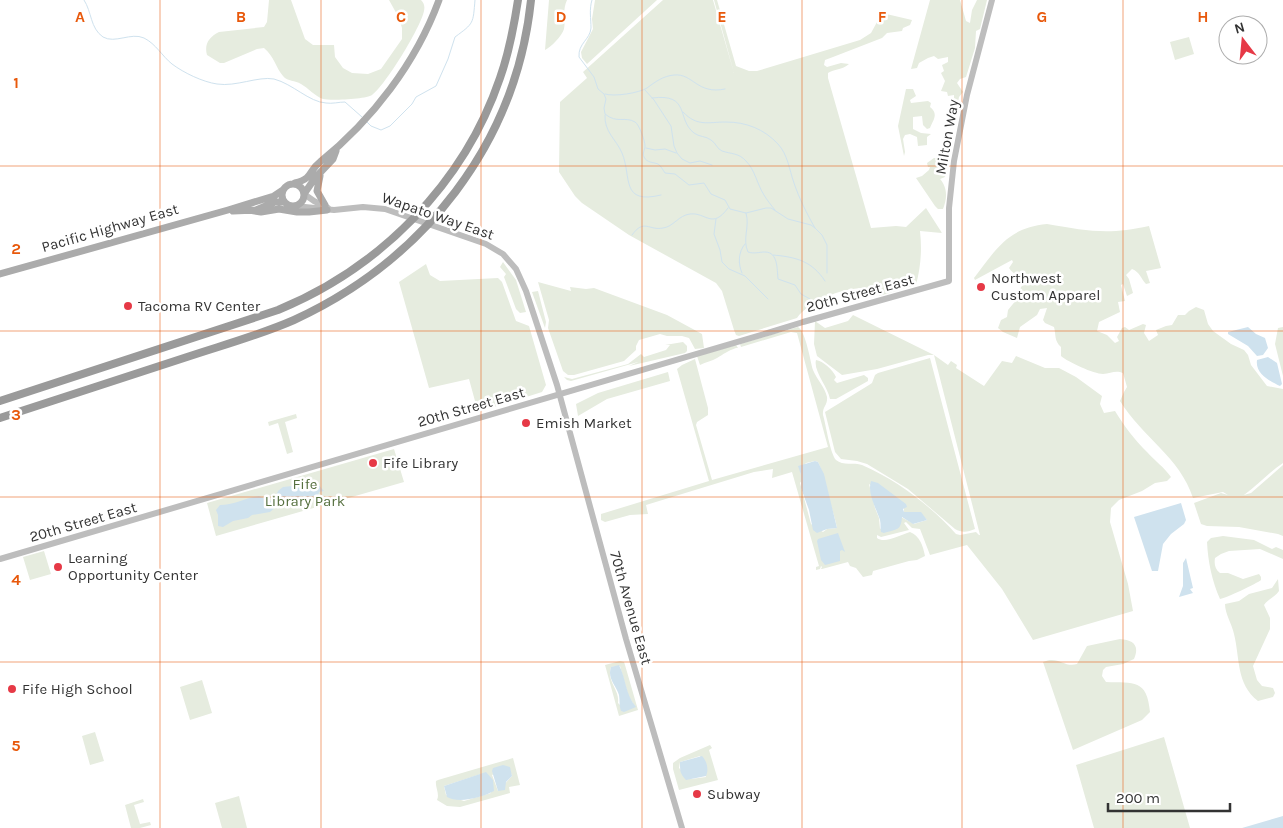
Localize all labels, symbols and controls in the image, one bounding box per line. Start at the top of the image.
text: A [75,7,85,26]
text: B [236,7,246,26]
text: C [396,7,406,26]
text: D [556,7,567,26]
text: E [717,7,727,26]
text: F [878,7,887,26]
text: G [1037,7,1047,26]
text: H [1197,7,1209,26]
north arrow [1218,15,1268,65]
text: N [1232,18,1247,38]
text: 1 [13,73,19,92]
street label: Milton Way [932,98,962,176]
street label: Wapato Way East [379,188,497,244]
street label: Pacific Highway East [39,200,181,256]
text: 2 [11,239,21,258]
place label: Northwest Custom Apparel [991,269,1100,304]
street label: 20th Street East [804,270,916,316]
marker: Northwest Custom Apparel [975,281,987,293]
place label: Tacoma RV Center [138,297,261,315]
marker: Tacoma RV Center [122,300,134,312]
street label: 20th Street East [415,383,527,431]
text: 3 [11,405,21,424]
place label: Emish Market [536,414,632,432]
marker: Emish Market [520,417,532,429]
place label: Fife Library [383,454,458,472]
marker: Fife Library [367,457,379,469]
park label: Fife Library Park [265,475,345,510]
street label: 20th Street East [27,498,139,546]
place label: Learning Opportunity Center [68,549,199,584]
street label: 70th Avenue East [606,549,656,667]
marker: Learning Opportunity Center [52,561,64,573]
text: 4 [11,570,21,589]
place label: Fife High School [22,680,133,698]
marker: Fife High School [6,683,18,695]
text: 5 [11,736,21,755]
scale bar [1108,780,1230,812]
place label: Subway [707,785,760,803]
marker: Subway [691,788,703,800]
text: 200 m [1116,789,1160,807]

